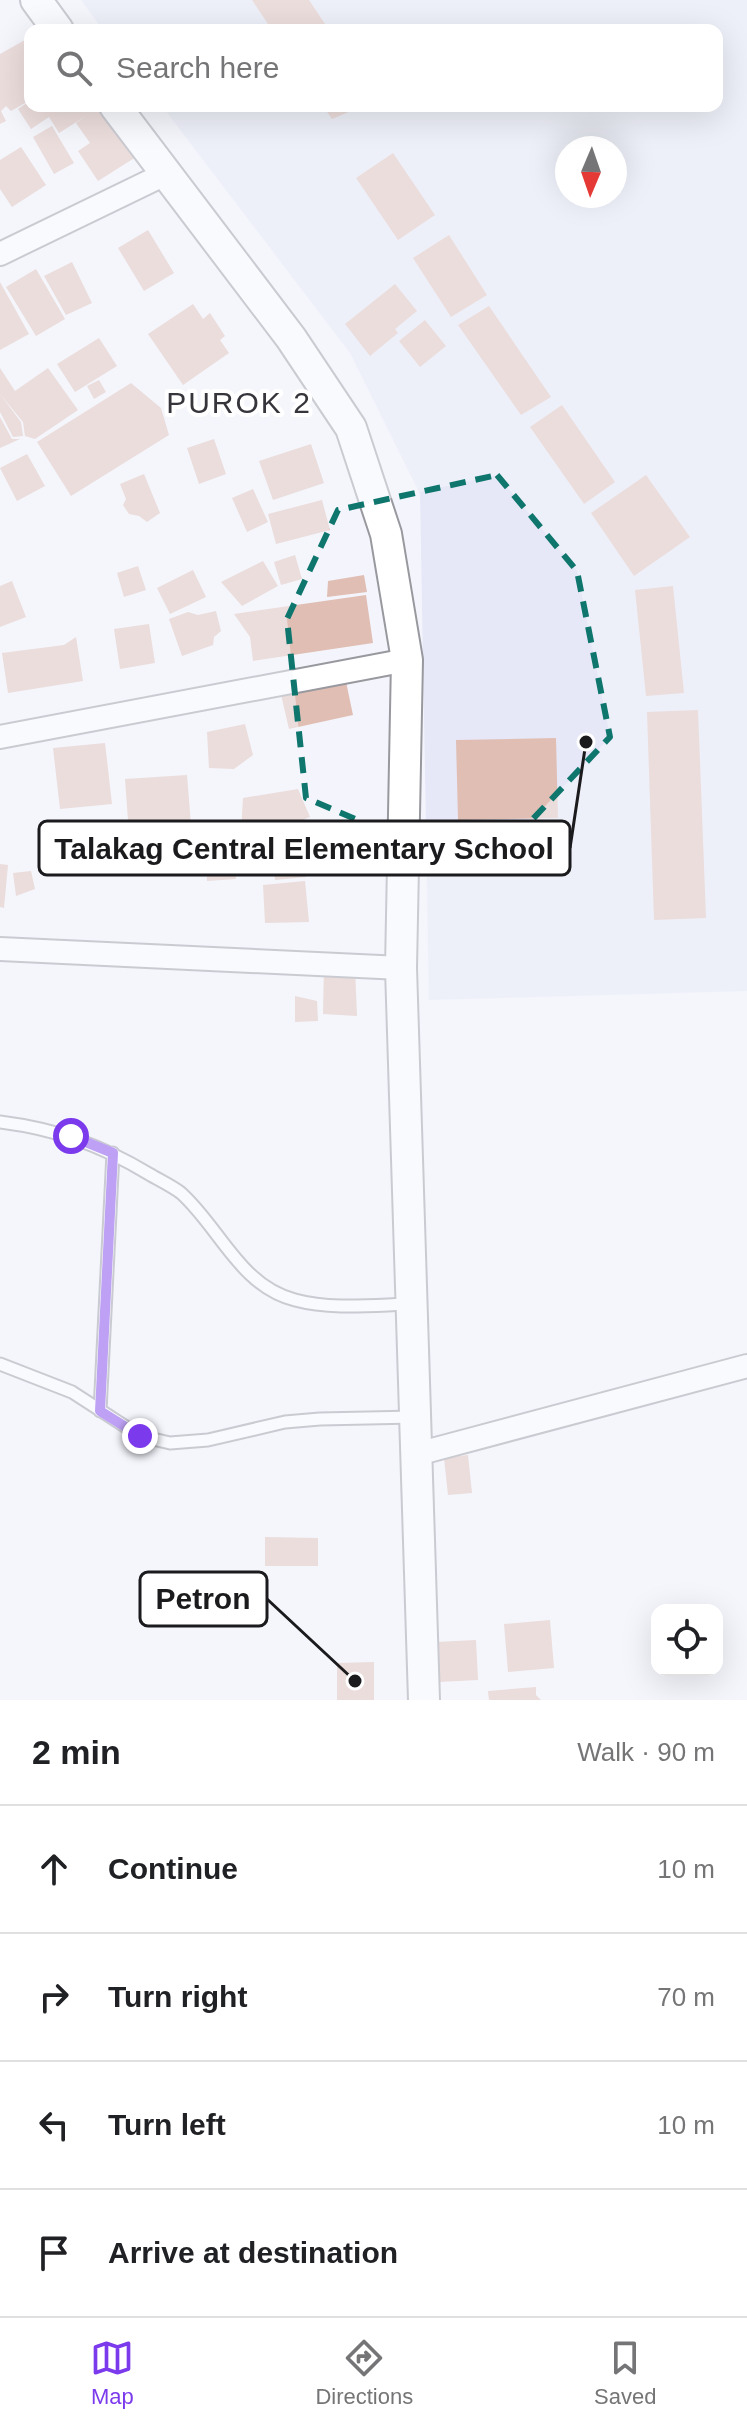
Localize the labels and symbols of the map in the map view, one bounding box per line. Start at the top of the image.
north arrow [555,136,627,208]
district label: PUROK 2 [166,386,312,419]
callout: Talakag Central Elementary School [39,821,570,875]
text: Talakag Central Elementary School [54,832,554,865]
route start [53,1118,89,1154]
route end [122,1418,158,1454]
callout: Petron [140,1572,267,1626]
text: Petron [155,1582,251,1615]

